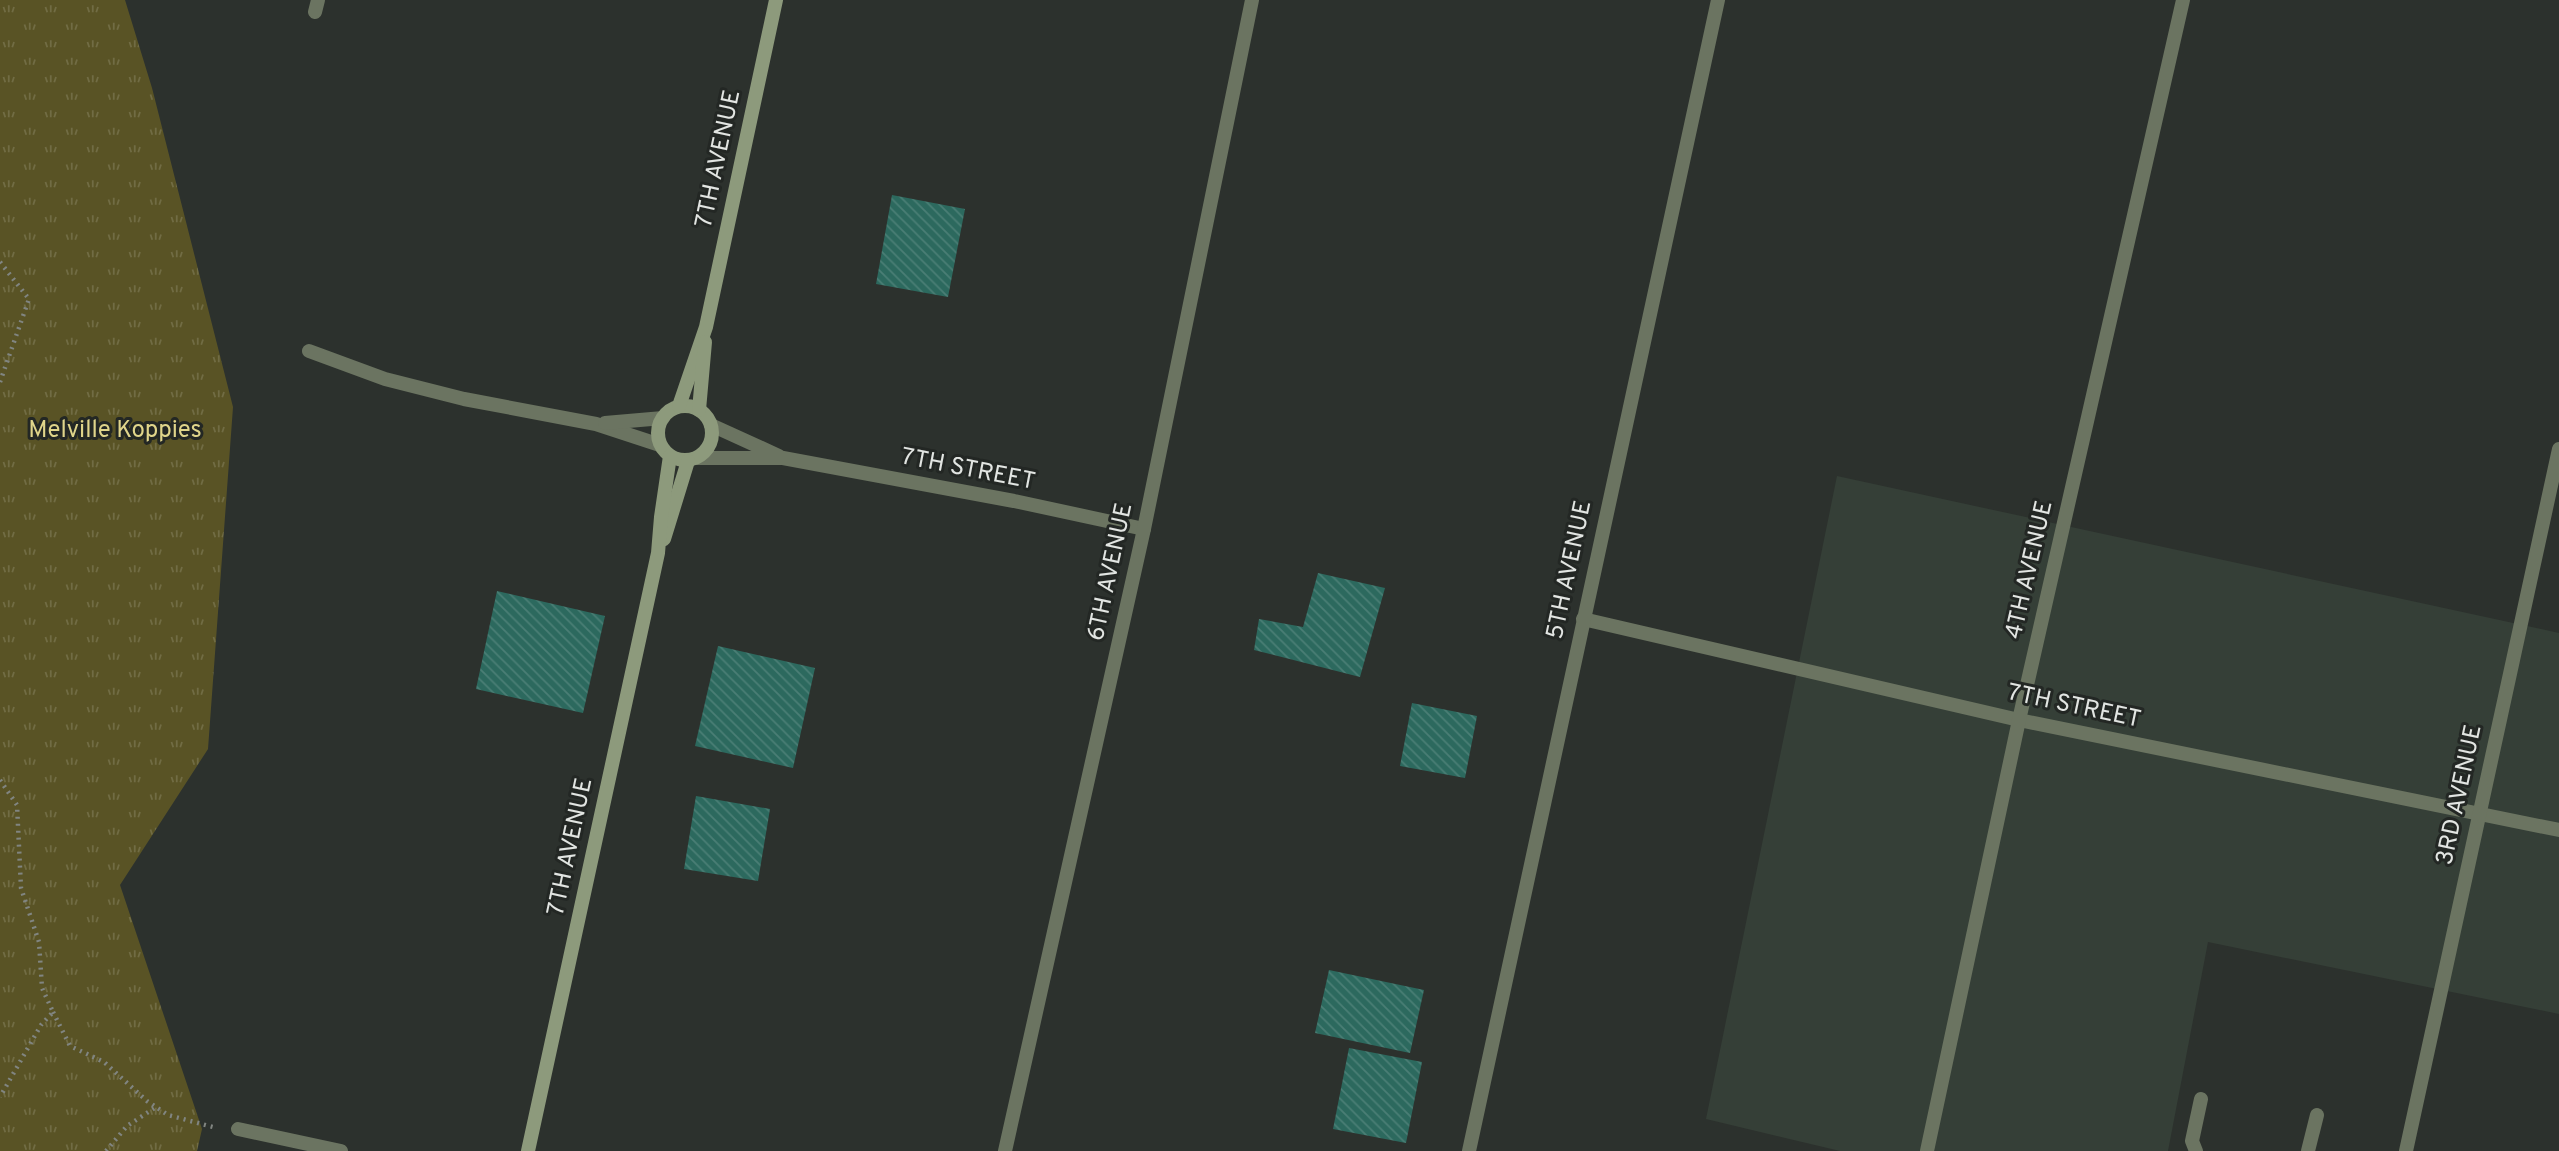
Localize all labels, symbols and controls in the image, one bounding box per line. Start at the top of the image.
street label: 7TH AVENUE [690,87,748,231]
park label: Melville Koppies [28,416,202,446]
street label: 7TH STREET [898,442,1038,498]
street label: 5TH AVENUE [1541,498,1599,642]
street label: 4TH AVENUE [2000,498,2060,642]
street label: 6TH AVENUE [1082,500,1140,644]
street label: 7TH STREET [2004,678,2144,736]
street label: 3RD AVENUE [2430,722,2490,868]
street label: 7TH AVENUE [542,775,600,919]

